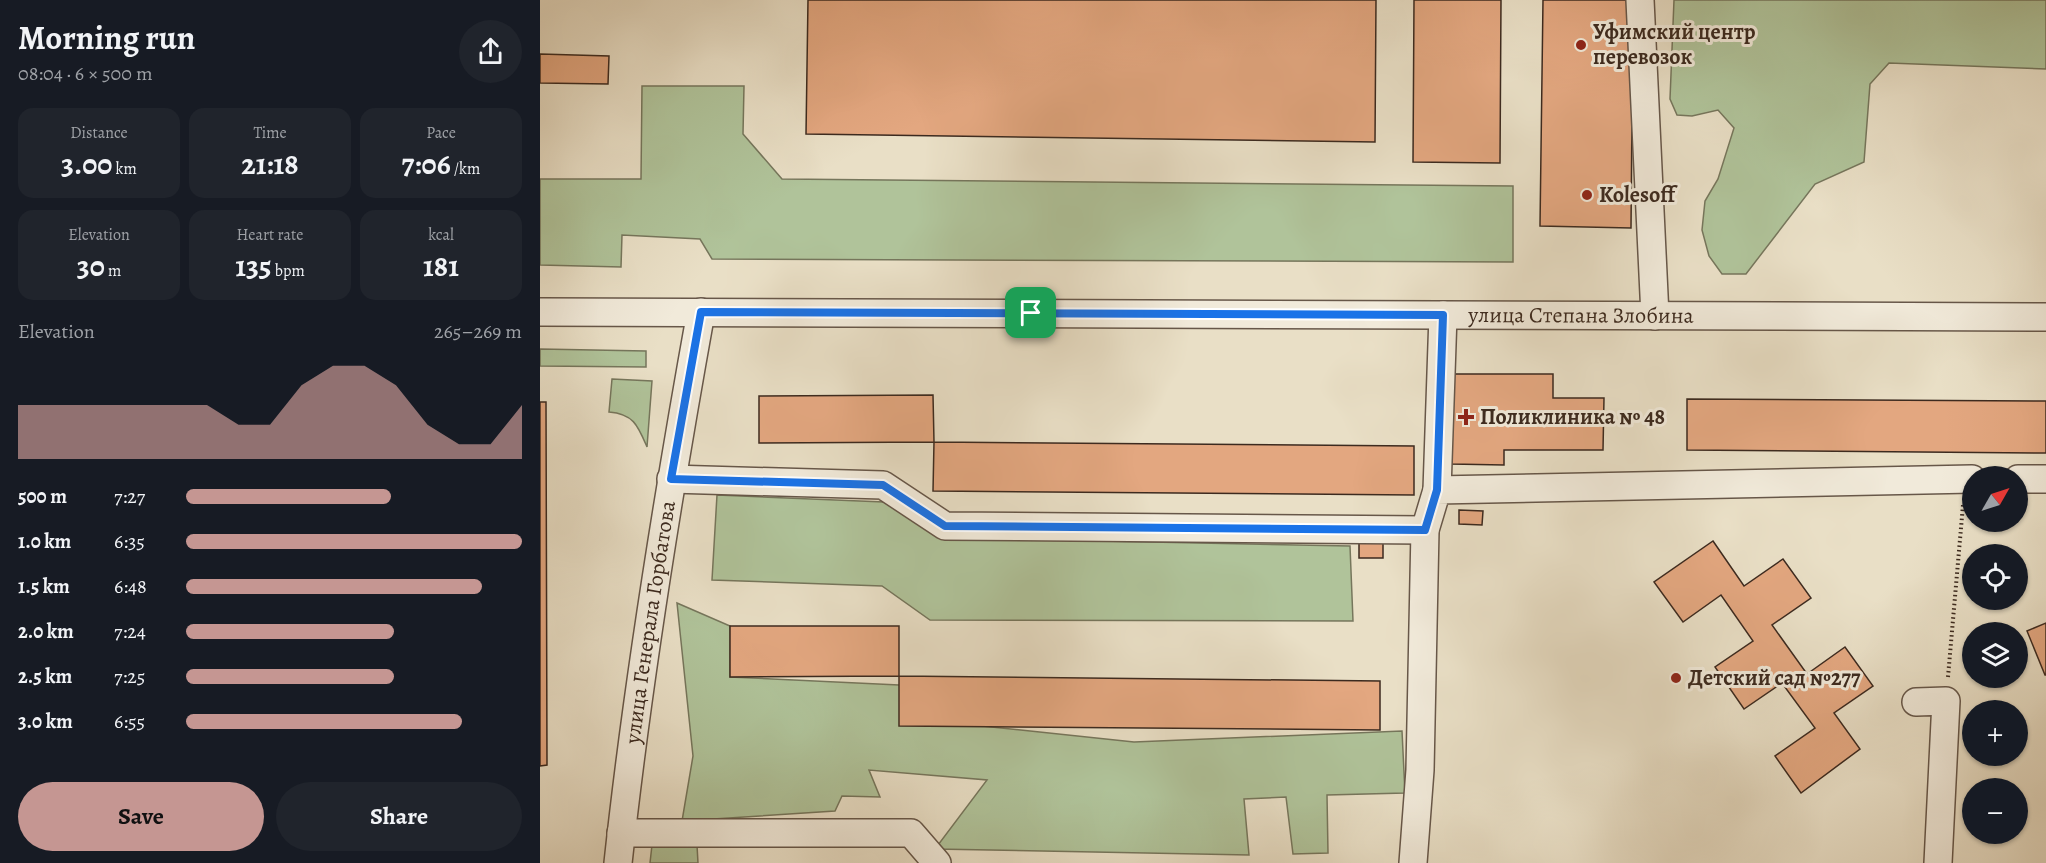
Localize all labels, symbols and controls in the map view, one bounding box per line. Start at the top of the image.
text: Morning run [18,15,195,60]
place label: Уфимский центр перевозок [1593,17,1756,72]
button: share [459,20,522,83]
marker: Уфимский центр перевозок [1574,38,1588,52]
text: 08:04 · 6 × 500 m [18,60,153,87]
text: Distance [70,122,128,144]
text: Time [253,122,287,144]
text: Pace [426,122,456,144]
text: 3.00 [61,144,112,184]
text: 21:18 [241,144,299,184]
text: 7:06 [402,144,451,184]
text: km [112,158,137,180]
text: /km [451,158,480,180]
place label: Kolesoff [1599,180,1678,210]
marker: Kolesoff [1580,188,1594,202]
text: Elevation [68,224,130,246]
text: Heart rate [237,224,303,246]
text: kcal [428,224,454,246]
text: 30 [77,246,105,286]
text: 135 [235,246,272,286]
text: 181 [423,246,459,286]
text: m [105,260,121,282]
text: bpm [272,260,305,282]
pin [1005,287,1056,338]
icon: arrive [1014,296,1047,329]
street label: улица Степана Злобина [1467,300,1695,331]
text: Elevation [18,318,95,345]
text: 265–269 m [434,318,522,345]
place label: Поликлиника № 48 [1480,402,1665,432]
marker: Поликлиника № 48 [1457,408,1475,426]
north arrow [1962,466,2028,532]
map controls [1962,466,2028,844]
text: 500 m [18,483,67,510]
text: 7:27 [114,483,145,510]
street label: улица Генерала Горбатова [617,498,683,746]
text: 1.0 km [18,528,71,555]
text: 6:35 [114,528,145,555]
button: locate [1962,544,2028,610]
text: 1.5 km [18,573,70,600]
text: 6:48 [114,573,147,600]
text: 2.0 km [18,618,74,645]
text: 7:24 [114,618,146,645]
button: layers [1962,622,2028,688]
text: 2.5 km [18,663,72,690]
text: 7:25 [114,663,145,690]
place label: Детский сад №277 [1688,663,1861,693]
marker: Детский сад №277 [1669,671,1683,685]
button: + [1962,700,2028,766]
text: 3.0 km [18,708,73,735]
text: 6:55 [114,708,145,735]
button: − [1962,778,2028,844]
button: Save [18,782,264,851]
button: Share [276,782,522,851]

